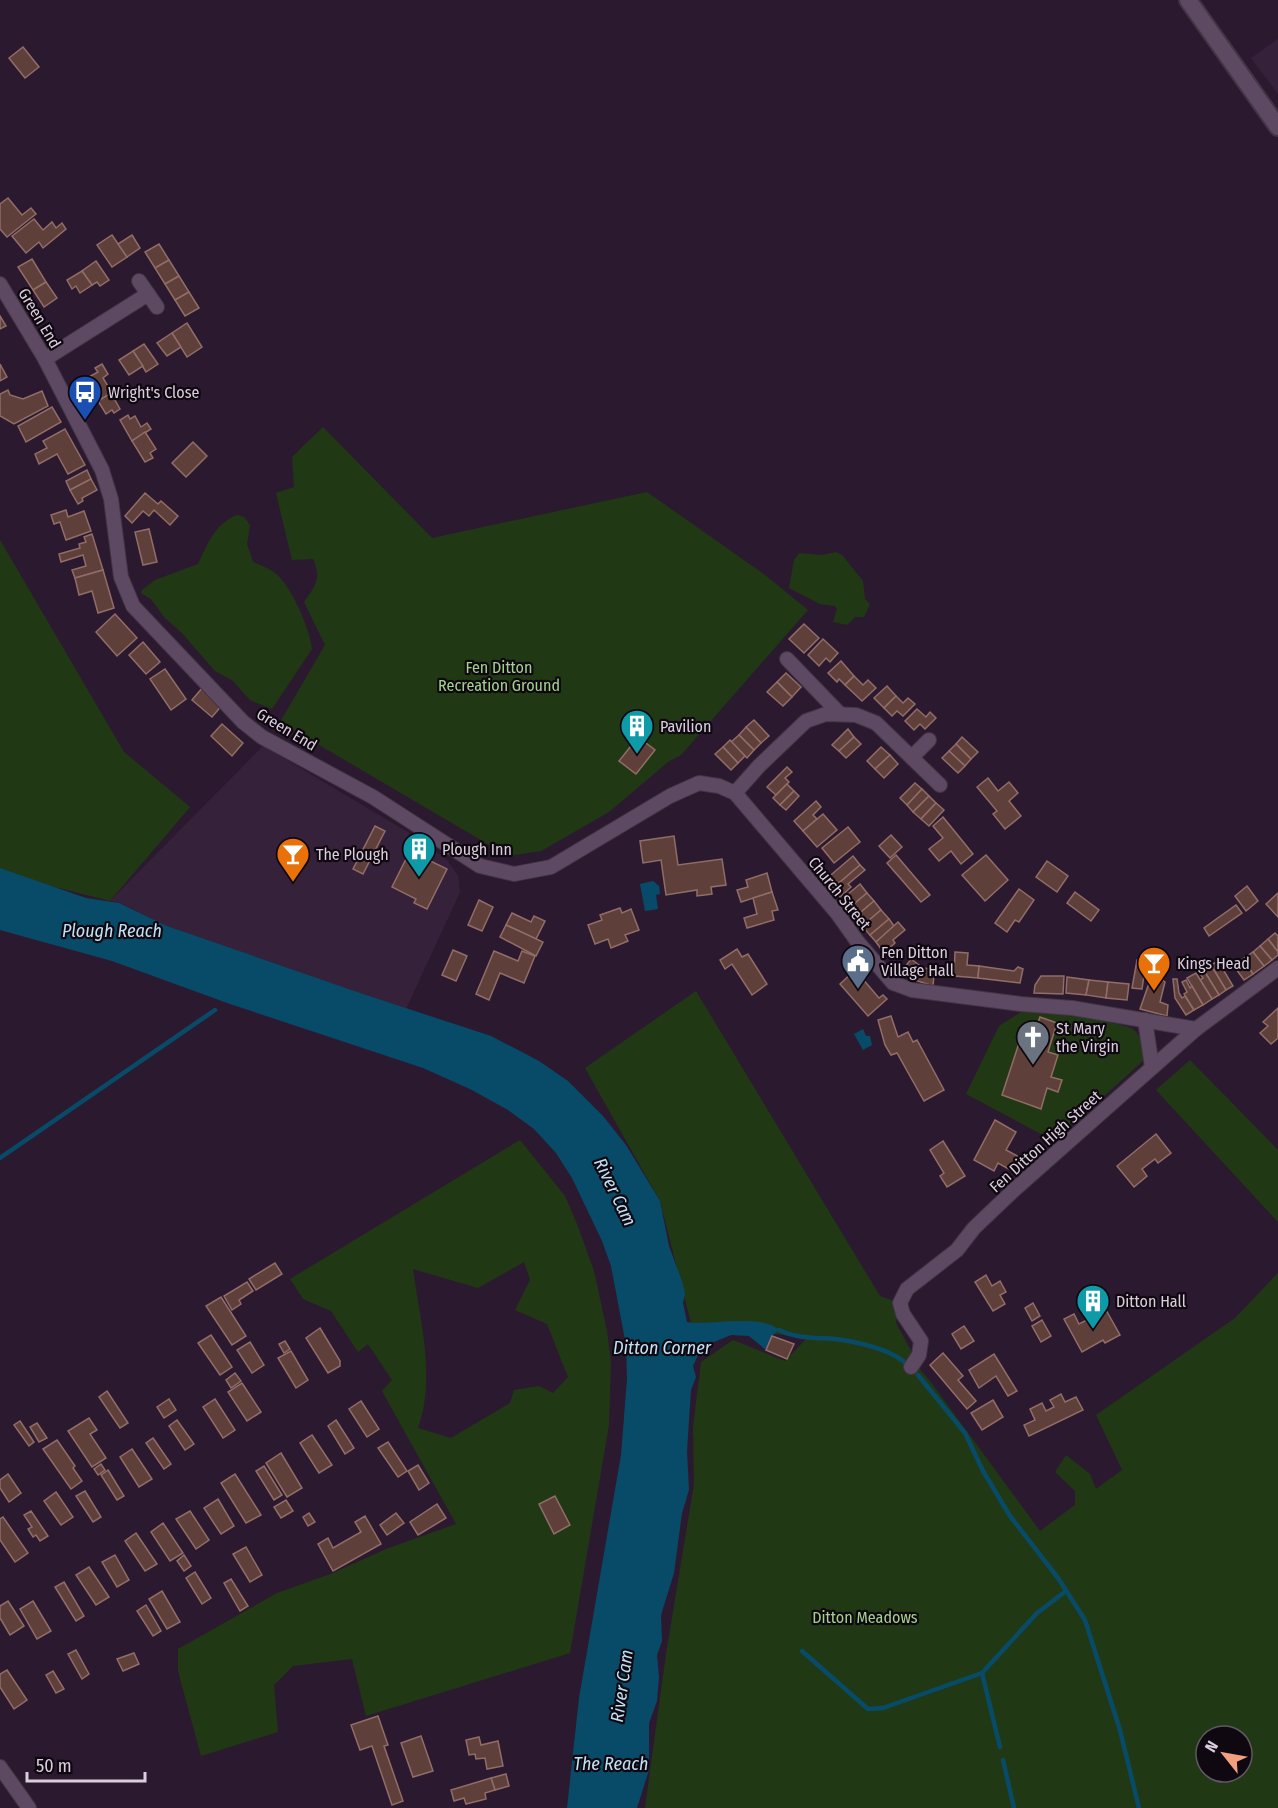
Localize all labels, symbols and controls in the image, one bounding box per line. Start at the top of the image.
street label: Green End [14,285,65,352]
bus stop icon: Wright's Close [67,374,103,421]
place label: Wright's Close [108,383,199,402]
park label: Fen Ditton Recreation Ground [438,658,560,695]
street label: Green End [253,704,320,755]
building icon: Pavilion [619,708,655,755]
place label: Pavilion [660,717,711,736]
building icon: Plough Inn [401,831,437,878]
bar icon: The Plough [275,836,311,883]
place label: Plough Inn [442,840,512,859]
place label: The Plough [316,845,389,864]
street label: Church Street [804,853,875,934]
water label: Plough Reach [62,920,162,942]
public building icon: Fen Ditton Village Hall [840,943,876,990]
place label: Fen Ditton Village Hall [881,943,954,980]
bar icon: Kings Head [1136,945,1172,992]
place label: Kings Head [1177,954,1250,973]
church icon: St Mary the Virgin [1015,1019,1051,1066]
place label: St Mary the Virgin [1056,1019,1119,1056]
street label: Fen Ditton High Street [986,1086,1106,1196]
water label: River Cam [589,1154,641,1230]
building icon: Ditton Hall [1075,1283,1111,1330]
place label: Ditton Hall [1116,1292,1186,1311]
water label: Ditton Corner [613,1337,712,1359]
park label: Ditton Meadows [812,1608,918,1627]
water label: River Cam [606,1648,638,1724]
north arrow [1194,1724,1254,1784]
text: N [1201,1738,1222,1756]
scale bar [27,1745,146,1783]
water label: The Reach [574,1753,648,1775]
text: 50 m [36,1755,72,1777]

